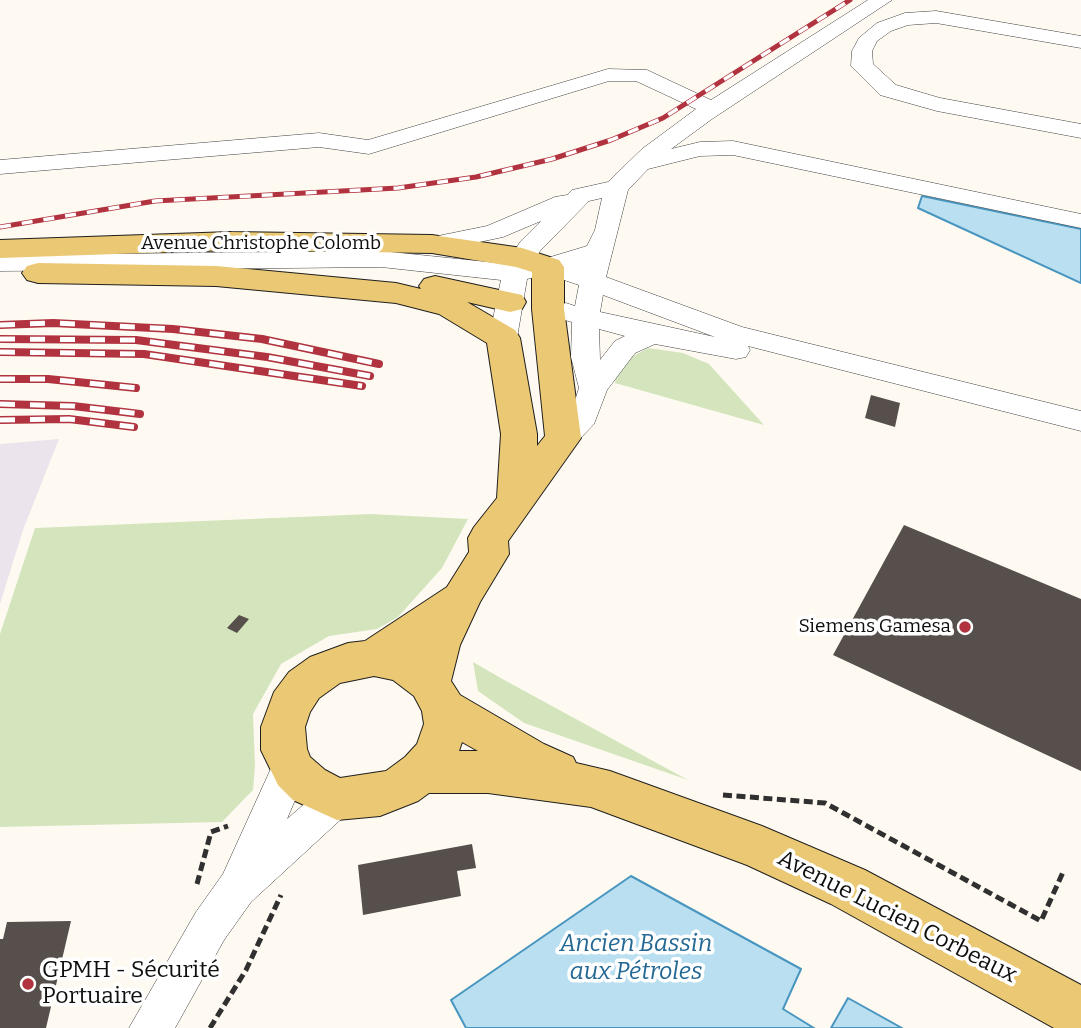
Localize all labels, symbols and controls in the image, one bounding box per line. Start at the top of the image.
street label: Avenue Christophe Colomb [141,233,381,255]
place label: Siemens Gamesa [799,616,951,638]
marker: Siemens Gamesa [957,619,973,635]
street label: Avenue Lucien Corbeaux [773,845,1021,989]
water label: Ancien Bassin aux Pétroles [560,930,712,986]
place label: GPMH - Sécurité Portuaire [42,957,220,1011]
marker: GPMH - Sécurité Portuaire [20,976,36,992]

